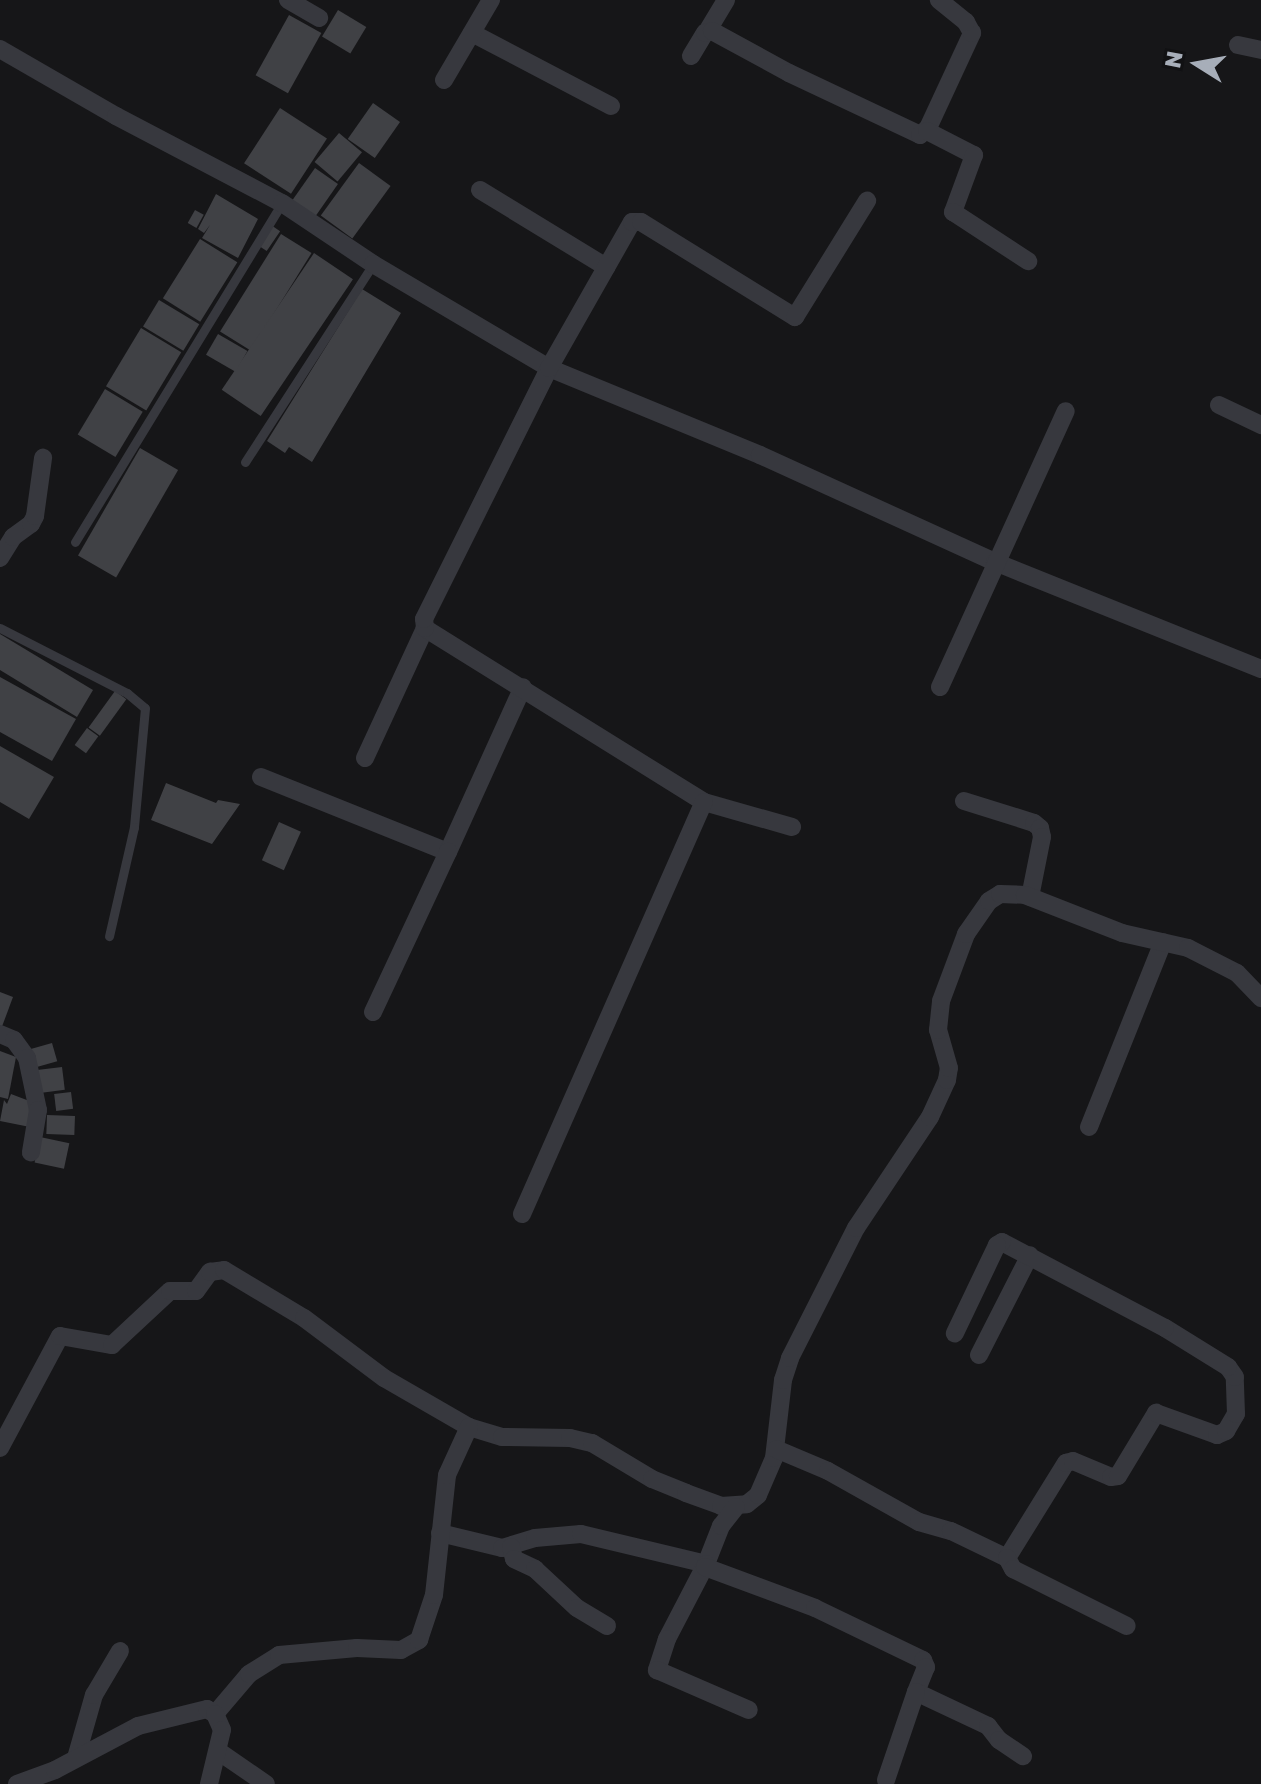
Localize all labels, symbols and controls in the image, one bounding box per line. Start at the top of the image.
north arrow [1157,24,1237,104]
text: N [1158,49,1188,70]

